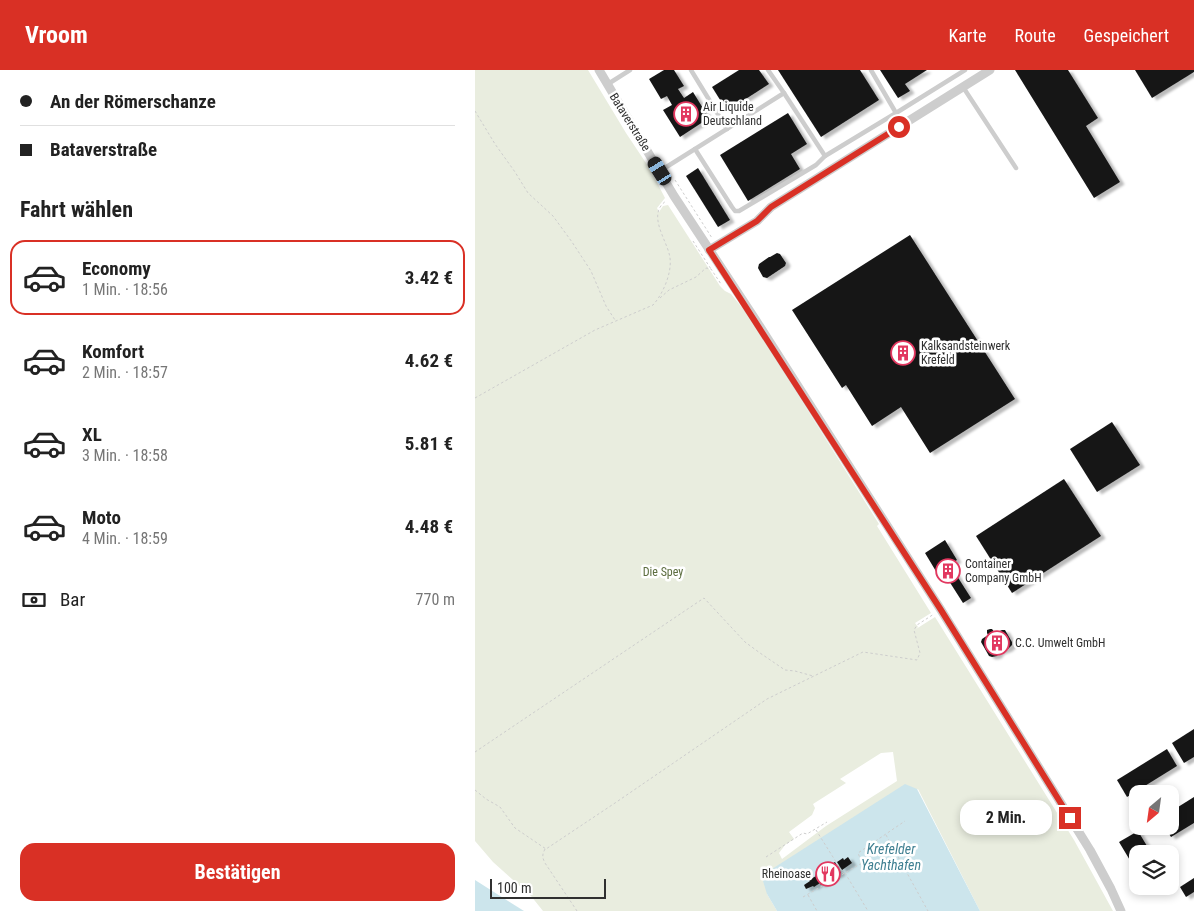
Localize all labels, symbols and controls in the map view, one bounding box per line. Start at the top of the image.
text: Vroom [25,21,88,49]
text: Karte [948,25,987,46]
text: Route [1015,25,1056,46]
text: Gespeichert [1084,25,1169,46]
text: An der Römerschanze [50,90,216,113]
street label: Bataverstraße [607,90,654,154]
place label: Air Liquide Deutschland [703,100,762,128]
building icon: Air Liquide Deutschland [673,101,699,127]
route start [888,116,910,138]
text: Bataverstraße [50,138,157,161]
car [645,154,674,188]
text: Fahrt wählen [20,197,133,222]
icon: car [22,255,67,300]
text: Economy [82,257,151,280]
text: 3.42 € [405,266,453,289]
text: 1 Min. · 18:56 [82,280,168,299]
icon: car [22,338,67,383]
place label: Kalksandsteinwerk Krefeld [921,339,1011,367]
text: Komfort [82,340,144,363]
building icon: Kalksandsteinwerk Krefeld [890,340,916,366]
text: 4.62 € [405,349,453,372]
text: 2 Min. · 18:57 [82,363,168,382]
icon: car [22,421,67,466]
text: XL [82,423,102,446]
text: 5.81 € [405,432,453,455]
text: 3 Min. · 18:58 [82,446,168,465]
icon: car [22,504,67,549]
text: Moto [82,506,121,529]
text: 4.48 € [405,515,453,538]
text: 4 Min. · 18:59 [82,529,168,548]
place label: Container Company GmbH [965,557,1042,585]
building icon: Container Company GmbH [935,558,961,584]
park label: Die Spey [643,565,683,579]
icon: cash [20,586,48,614]
text: Bar [60,588,85,611]
text: 770 m [416,590,455,609]
building icon: C.C. Umwelt GmbH [984,630,1010,656]
place label: C.C. Umwelt GmbH [1015,636,1105,650]
north arrow [1129,785,1179,835]
map controls [1129,785,1179,895]
callout: 2 Min. [960,800,1053,836]
route end [1059,807,1081,829]
text: 2 Min. [986,808,1026,827]
water label: Krefelder Yachthafen [861,841,921,873]
button: Bestätigen [20,843,455,901]
button: layers [1129,845,1179,895]
restaurant icon: Rheinoase [815,861,841,887]
place label: Rheinoase [762,867,811,881]
scale bar [490,876,606,899]
text: 100 m [497,880,532,896]

